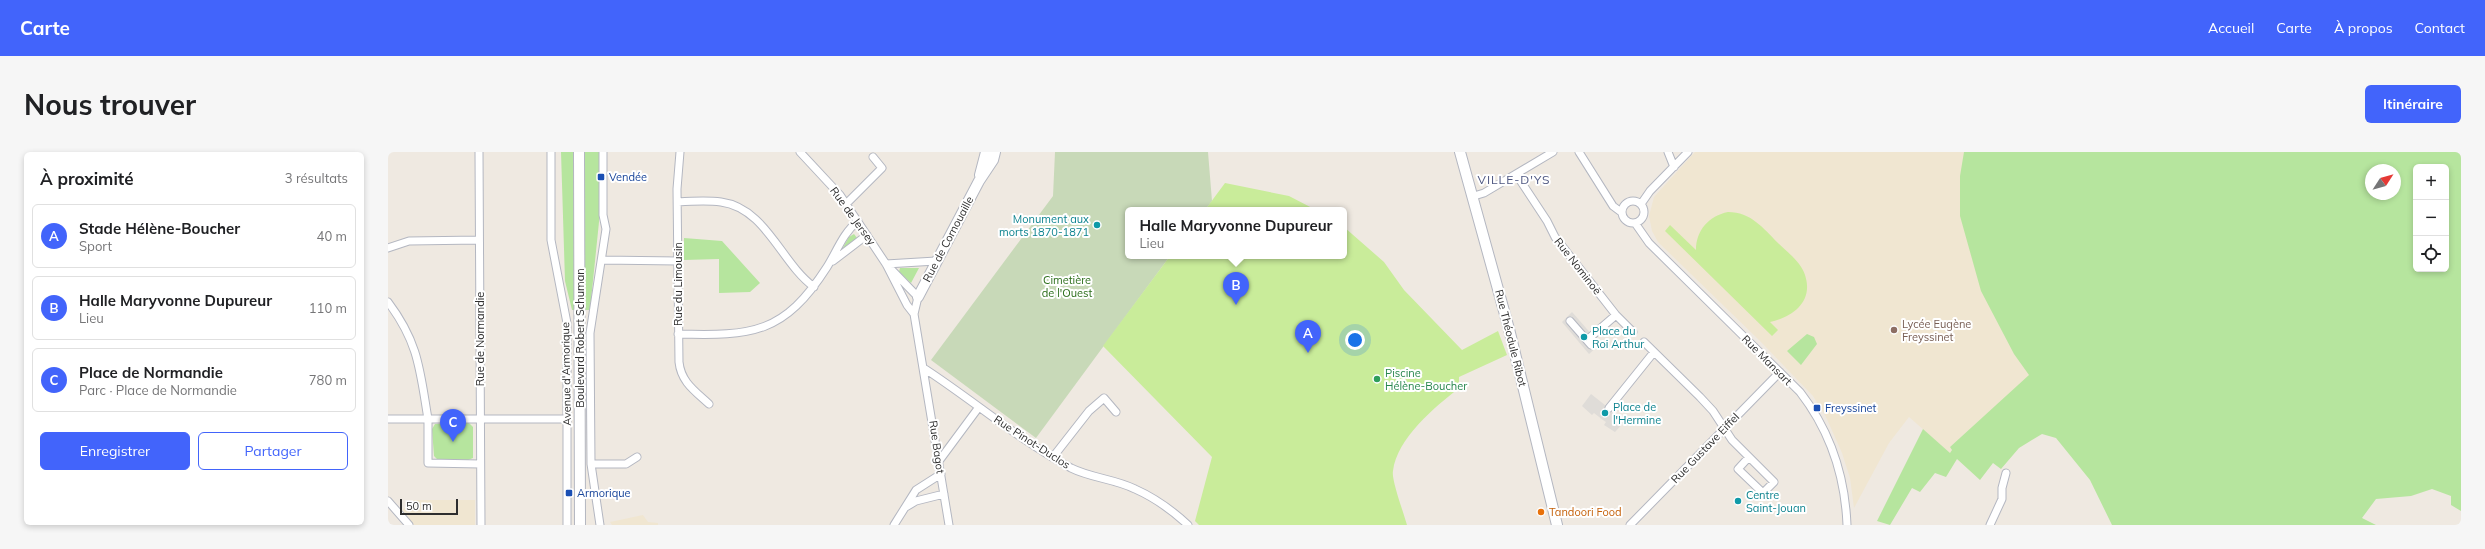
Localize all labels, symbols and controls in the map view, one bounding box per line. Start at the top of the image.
text: Carte [20,16,70,40]
text: Accueil [2208,19,2254,37]
text: Carte [2276,19,2312,37]
text: À propos [2334,19,2393,37]
text: Contact [2415,19,2465,37]
button: Itinéraire [2365,85,2461,123]
text: Nous trouver [24,87,196,122]
north arrow [2365,164,2401,200]
map controls [2413,164,2449,272]
button: + [2413,164,2449,200]
text: À proximité [40,168,134,189]
text: 3 résultats [285,170,348,186]
place label: Vendée [609,170,647,184]
marker: Vendée [596,172,606,182]
district label: VILLE-D'YS [1478,172,1550,187]
street label: Rue de Jersey [827,184,879,248]
street label: Rue de Cornouaille [919,194,977,284]
button: − [2413,200,2449,236]
popup [1125,207,1347,259]
place label: Monument aux morts 1870-1871 [999,212,1089,239]
text: Halle Maryvonne Dupureur [1139,216,1333,235]
text: Stade Hélène-Boucher [79,219,240,238]
marker: Monument aux morts 1870-1871 [1092,220,1102,230]
text: A [49,228,59,244]
text: 40 m [317,228,347,244]
text: Lieu [1139,235,1164,251]
street label: Rue Nominoë [1551,235,1605,297]
button: locate [2413,236,2449,272]
text: Sport [79,238,112,254]
street label: Rue du Limousin [671,242,685,326]
street label: Boulevard Robert Schuman [573,268,587,408]
pin: B [1223,272,1249,305]
park label: Cimetière de l'Ouest [1042,273,1092,300]
street label: Rue Théodule Ribot [1492,288,1530,388]
text: Halle Maryvonne Dupureur [79,291,272,310]
street label: Rue de Normandie [473,292,487,386]
text: B [50,300,58,316]
text: 110 m [309,300,347,316]
text: Lieu [79,310,104,326]
place label: Lycée Eugène Freyssinet [1902,317,1971,344]
pin: A [1295,320,1321,353]
street label: Avenue d'Armorique [558,322,574,426]
place label: Place du Roi Arthur [1592,324,1644,351]
marker: Lycée Eugène Freyssinet [1889,325,1899,335]
your location [1345,330,1365,350]
marker: Place du Roi Arthur [1579,332,1589,342]
street label: Rue Mansart [1739,332,1795,388]
text: Place de Normandie [79,363,223,382]
place label: Piscine Hélène-Boucher [1385,366,1467,393]
text: C [50,372,58,388]
text: 780 m [309,372,347,388]
marker: Piscine Hélène-Boucher [1372,374,1382,384]
text: Parc · Place de Normandie [79,382,237,398]
place label: Place de l'Hermine [1613,400,1661,427]
place label: Freyssinet [1825,401,1877,415]
marker: Freyssinet [1812,403,1822,413]
marker: Place de l'Hermine [1600,408,1610,418]
pin: C [440,409,466,442]
street label: Rue Gustave Eiffel [1668,410,1742,486]
street label: Rue Pinot-Duclos [991,412,1073,472]
street label: Rue Bagot [926,419,948,475]
button: Enregistrer [40,432,190,470]
button: Partager [198,432,348,470]
place label: Armorique [577,486,631,500]
marker: Armorique [564,488,574,498]
place label: Centre Saint-Jouan [1746,488,1806,515]
marker: Centre Saint-Jouan [1733,496,1743,506]
scale bar [400,497,458,516]
text: 50 m [406,499,432,513]
place label: Tandoori Food [1549,505,1622,519]
marker: Tandoori Food [1536,507,1546,517]

